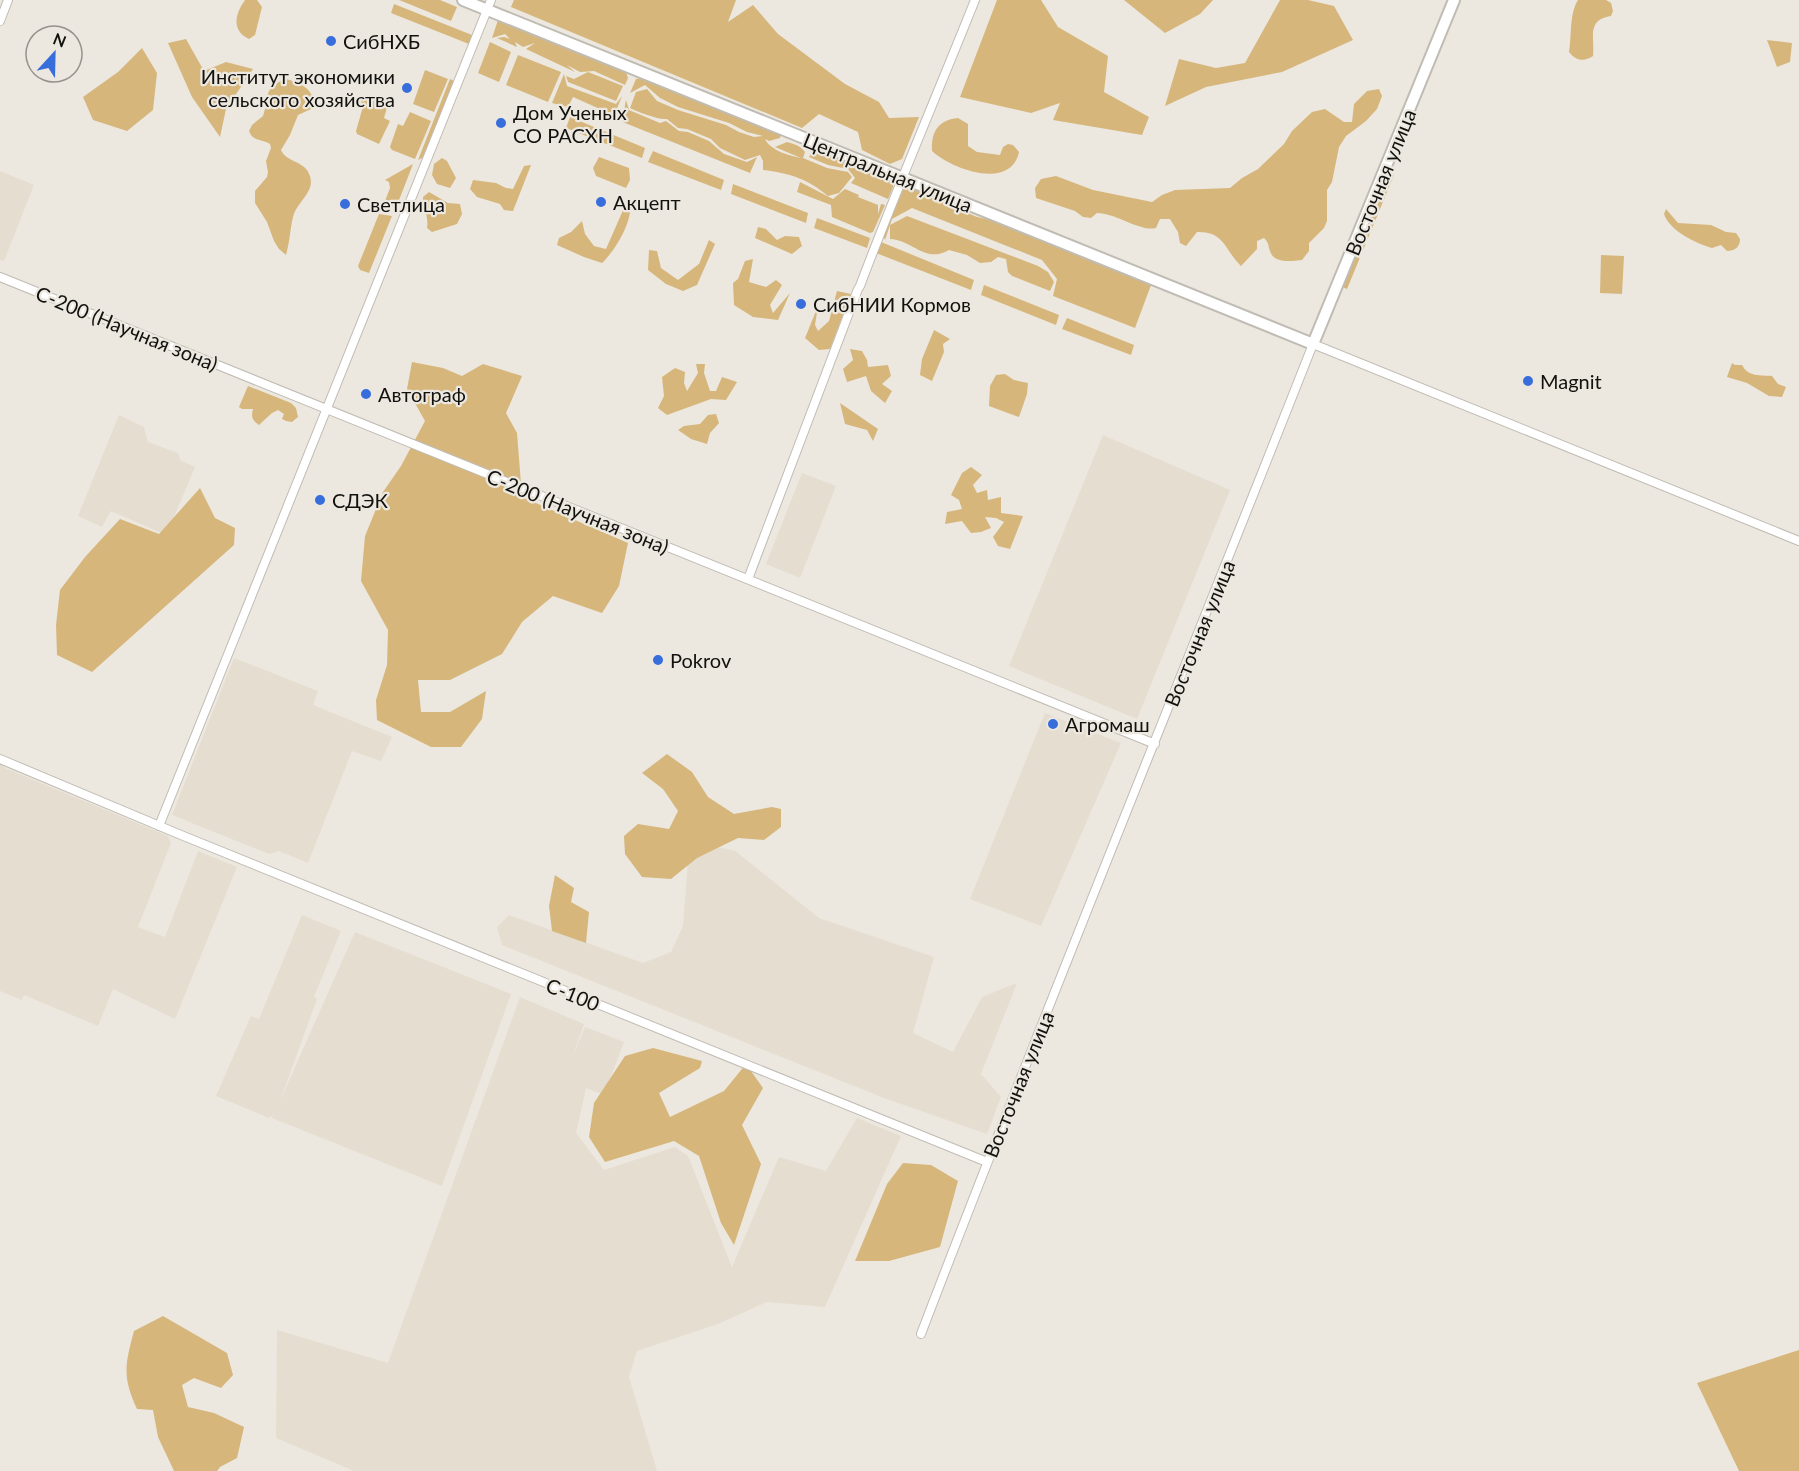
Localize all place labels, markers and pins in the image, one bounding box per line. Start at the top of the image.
place label: СибНХБ [343,29,420,53]
marker: СибНХБ [324,34,338,48]
place label: Институт экономики сельского хозяйства [201,64,395,111]
marker: Институт экономики сельского хозяйства [400,81,414,95]
place label: Дом Ученых СО РАСХН [513,100,627,147]
marker: Дом Ученых СО РАСХН [494,116,508,130]
place label: Акцепт [613,190,681,214]
place label: Светлица [357,192,445,216]
marker: Акцепт [594,195,608,209]
marker: Светлица [338,197,352,211]
place label: СибНИИ Кормов [813,292,971,316]
marker: СибНИИ Кормов [794,297,808,311]
place label: Magnit [1540,369,1602,393]
marker: Magnit [1521,374,1535,388]
place label: Автограф [378,382,466,406]
marker: Автограф [359,387,373,401]
place label: СДЭК [332,488,389,512]
marker: СДЭК [313,493,327,507]
place label: Pokrov [670,648,732,672]
marker: Pokrov [651,653,665,667]
place label: Агромаш [1065,712,1150,736]
marker: Агромаш [1046,717,1060,731]

